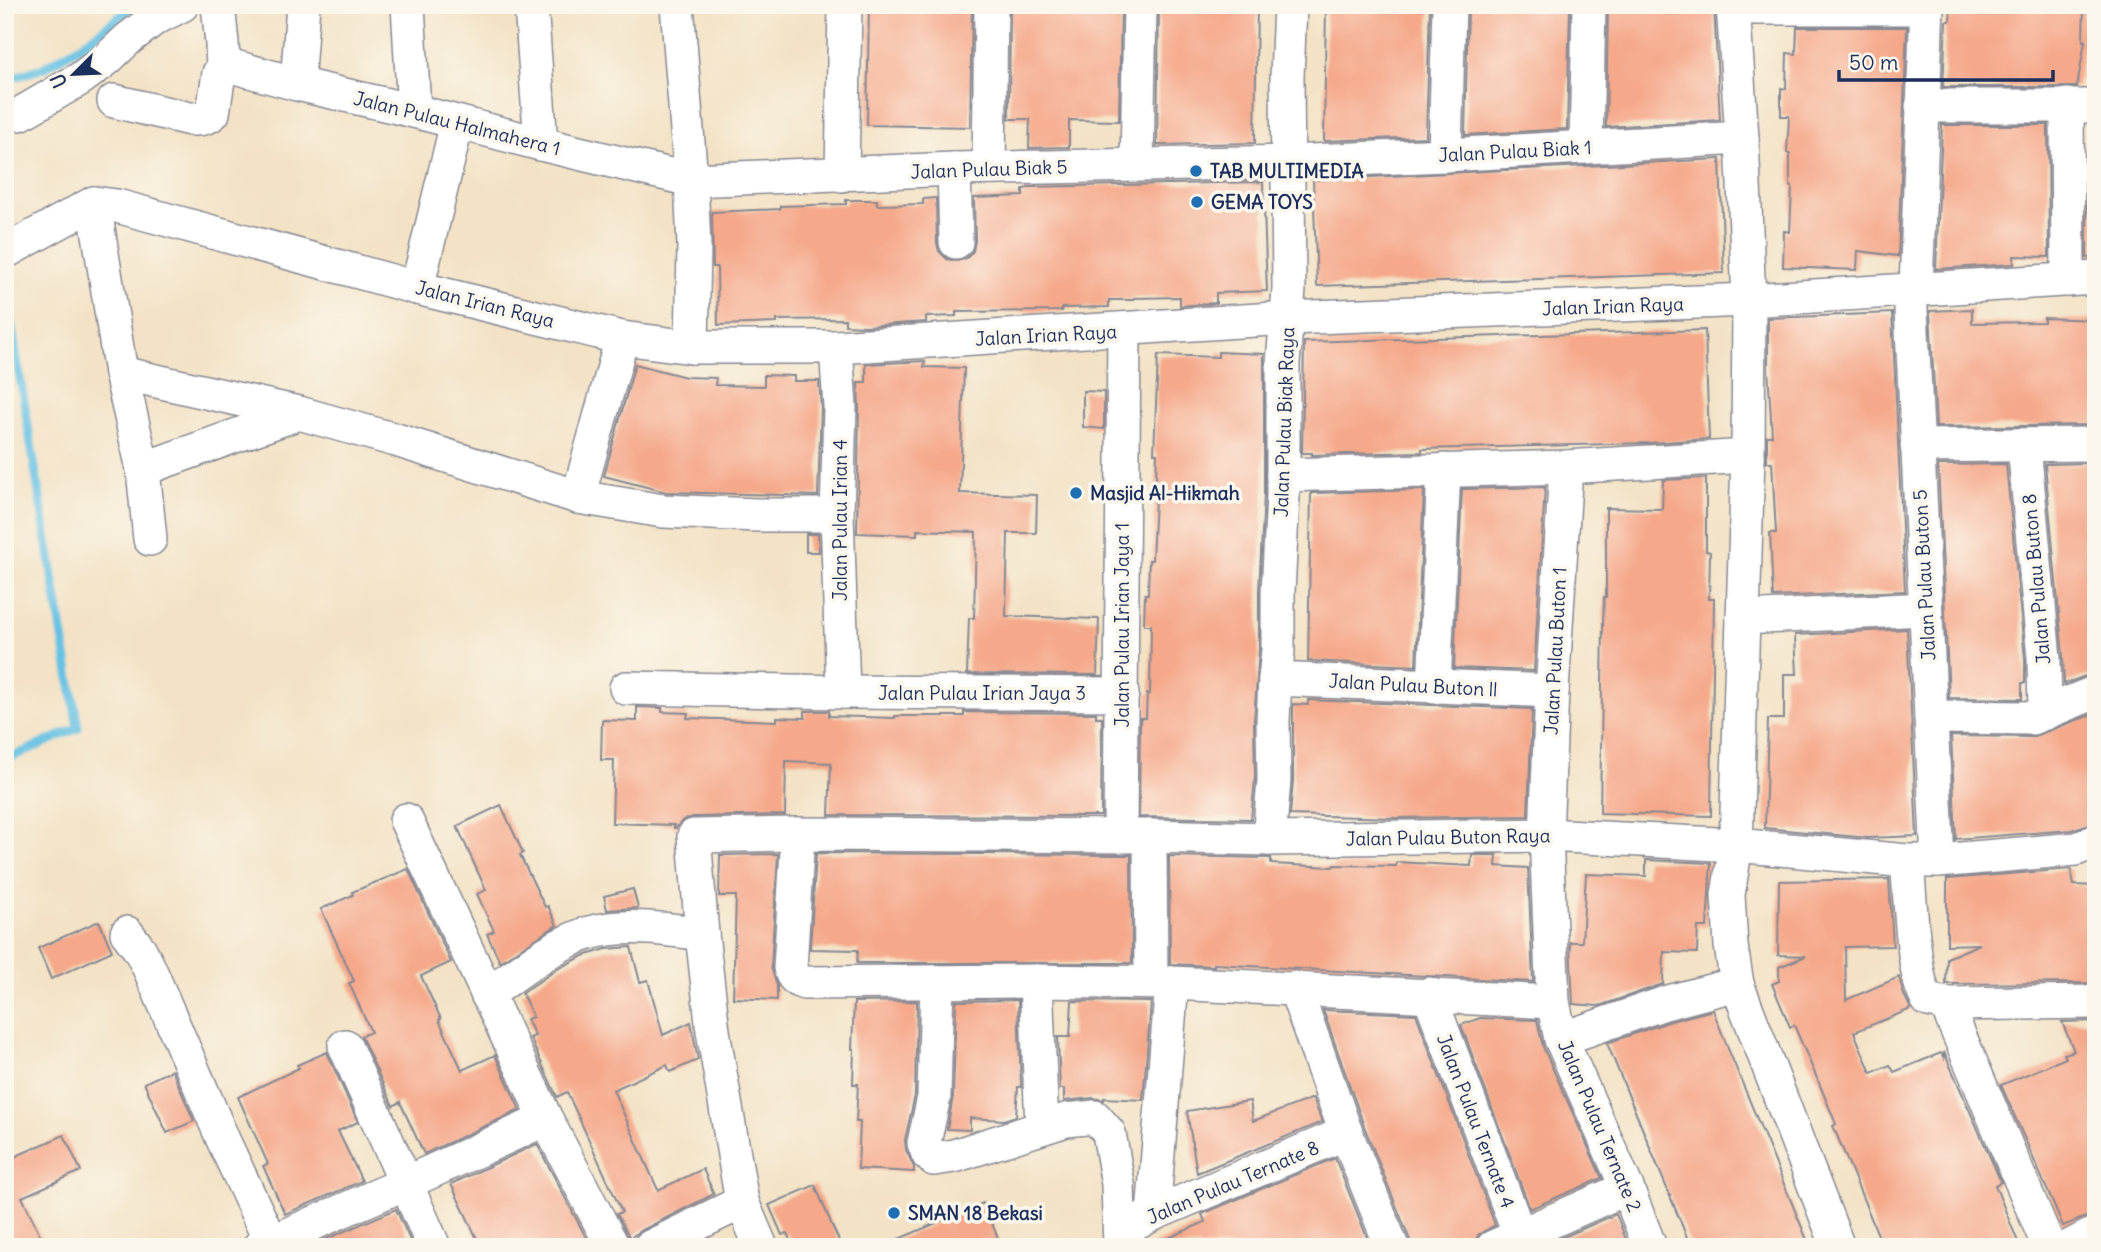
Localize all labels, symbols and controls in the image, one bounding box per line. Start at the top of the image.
north arrow [38,38,108,108]
scale bar [1839,38,2052,82]
text: 50 m [1849,49,1898,76]
text: U [45,70,72,92]
street label: Jalan Pulau Halmahera 1 [351,86,563,160]
street label: Jalan Pulau Biak 1 [1438,135,1592,167]
street label: Jalan Pulau Biak 5 [910,154,1068,184]
place label: TAB MULTIMEDIA [1210,159,1364,183]
marker: TAB MULTIMEDIA [1188,163,1204,179]
place label: GEMA TOYS [1211,190,1313,214]
marker: GEMA TOYS [1189,194,1205,210]
street label: Jalan Irian Raya [413,275,557,333]
street label: Jalan Irian Raya [1542,292,1685,320]
street label: Jalan Irian Raya [974,319,1118,351]
street label: Jalan Pulau Biak Raya [1269,326,1299,518]
street label: Jalan Pulau Irian 4 [828,439,852,601]
place label: Masjid Al-Hikmah [1090,481,1240,505]
marker: Masjid Al-Hikmah [1068,485,1084,501]
street label: Jalan Pulau Buton 5 [1908,489,1940,661]
street label: Jalan Pulau Buton 8 [2017,493,2055,665]
street label: Jalan Pulau Irian Jaya 1 [1110,523,1134,727]
street label: Jalan Pulau Buton 1 [1539,567,1571,735]
street label: Jalan Pulau Buton ll [1328,669,1498,701]
street label: Jalan Pulau Irian Jaya 3 [878,681,1086,705]
street label: Jalan Pulau Buton Raya [1345,823,1551,851]
street label: Jalan Pulau Ternate 4 [1432,1031,1520,1211]
street label: Jalan Pulau Ternate 2 [1553,1037,1647,1215]
street label: Jalan Pulau Ternate 8 [1143,1135,1323,1229]
place label: SMAN 18 Bekasi [908,1201,1043,1225]
marker: SMAN 18 Bekasi [886,1205,902,1221]

